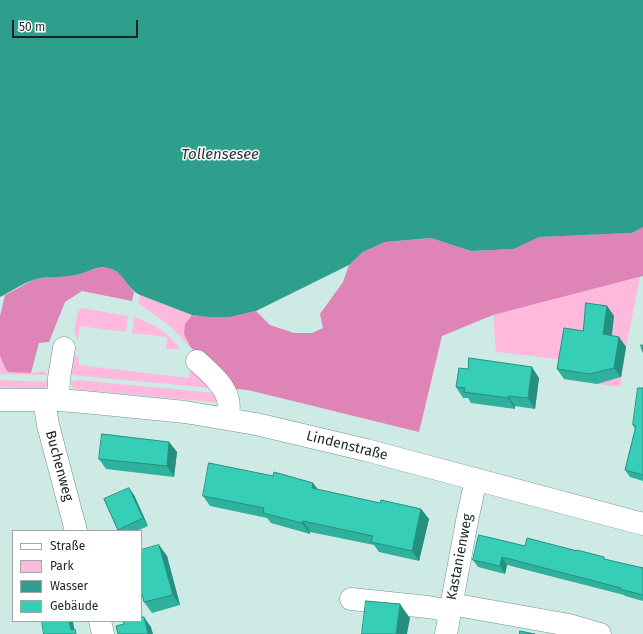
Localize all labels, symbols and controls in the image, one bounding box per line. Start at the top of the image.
scale bar [14,12,140,38]
text: 50 m [19,20,45,34]
water label: Tollensesee [181,146,259,164]
street label: Lindenstraße [305,428,389,464]
street label: Buchenweg [42,429,76,503]
street label: Kastanienweg [443,512,477,602]
legend [12,530,142,622]
text: Straße [50,539,85,553]
text: Park [50,559,74,573]
text: Wasser [50,579,88,593]
text: Gebäude [50,599,98,613]

